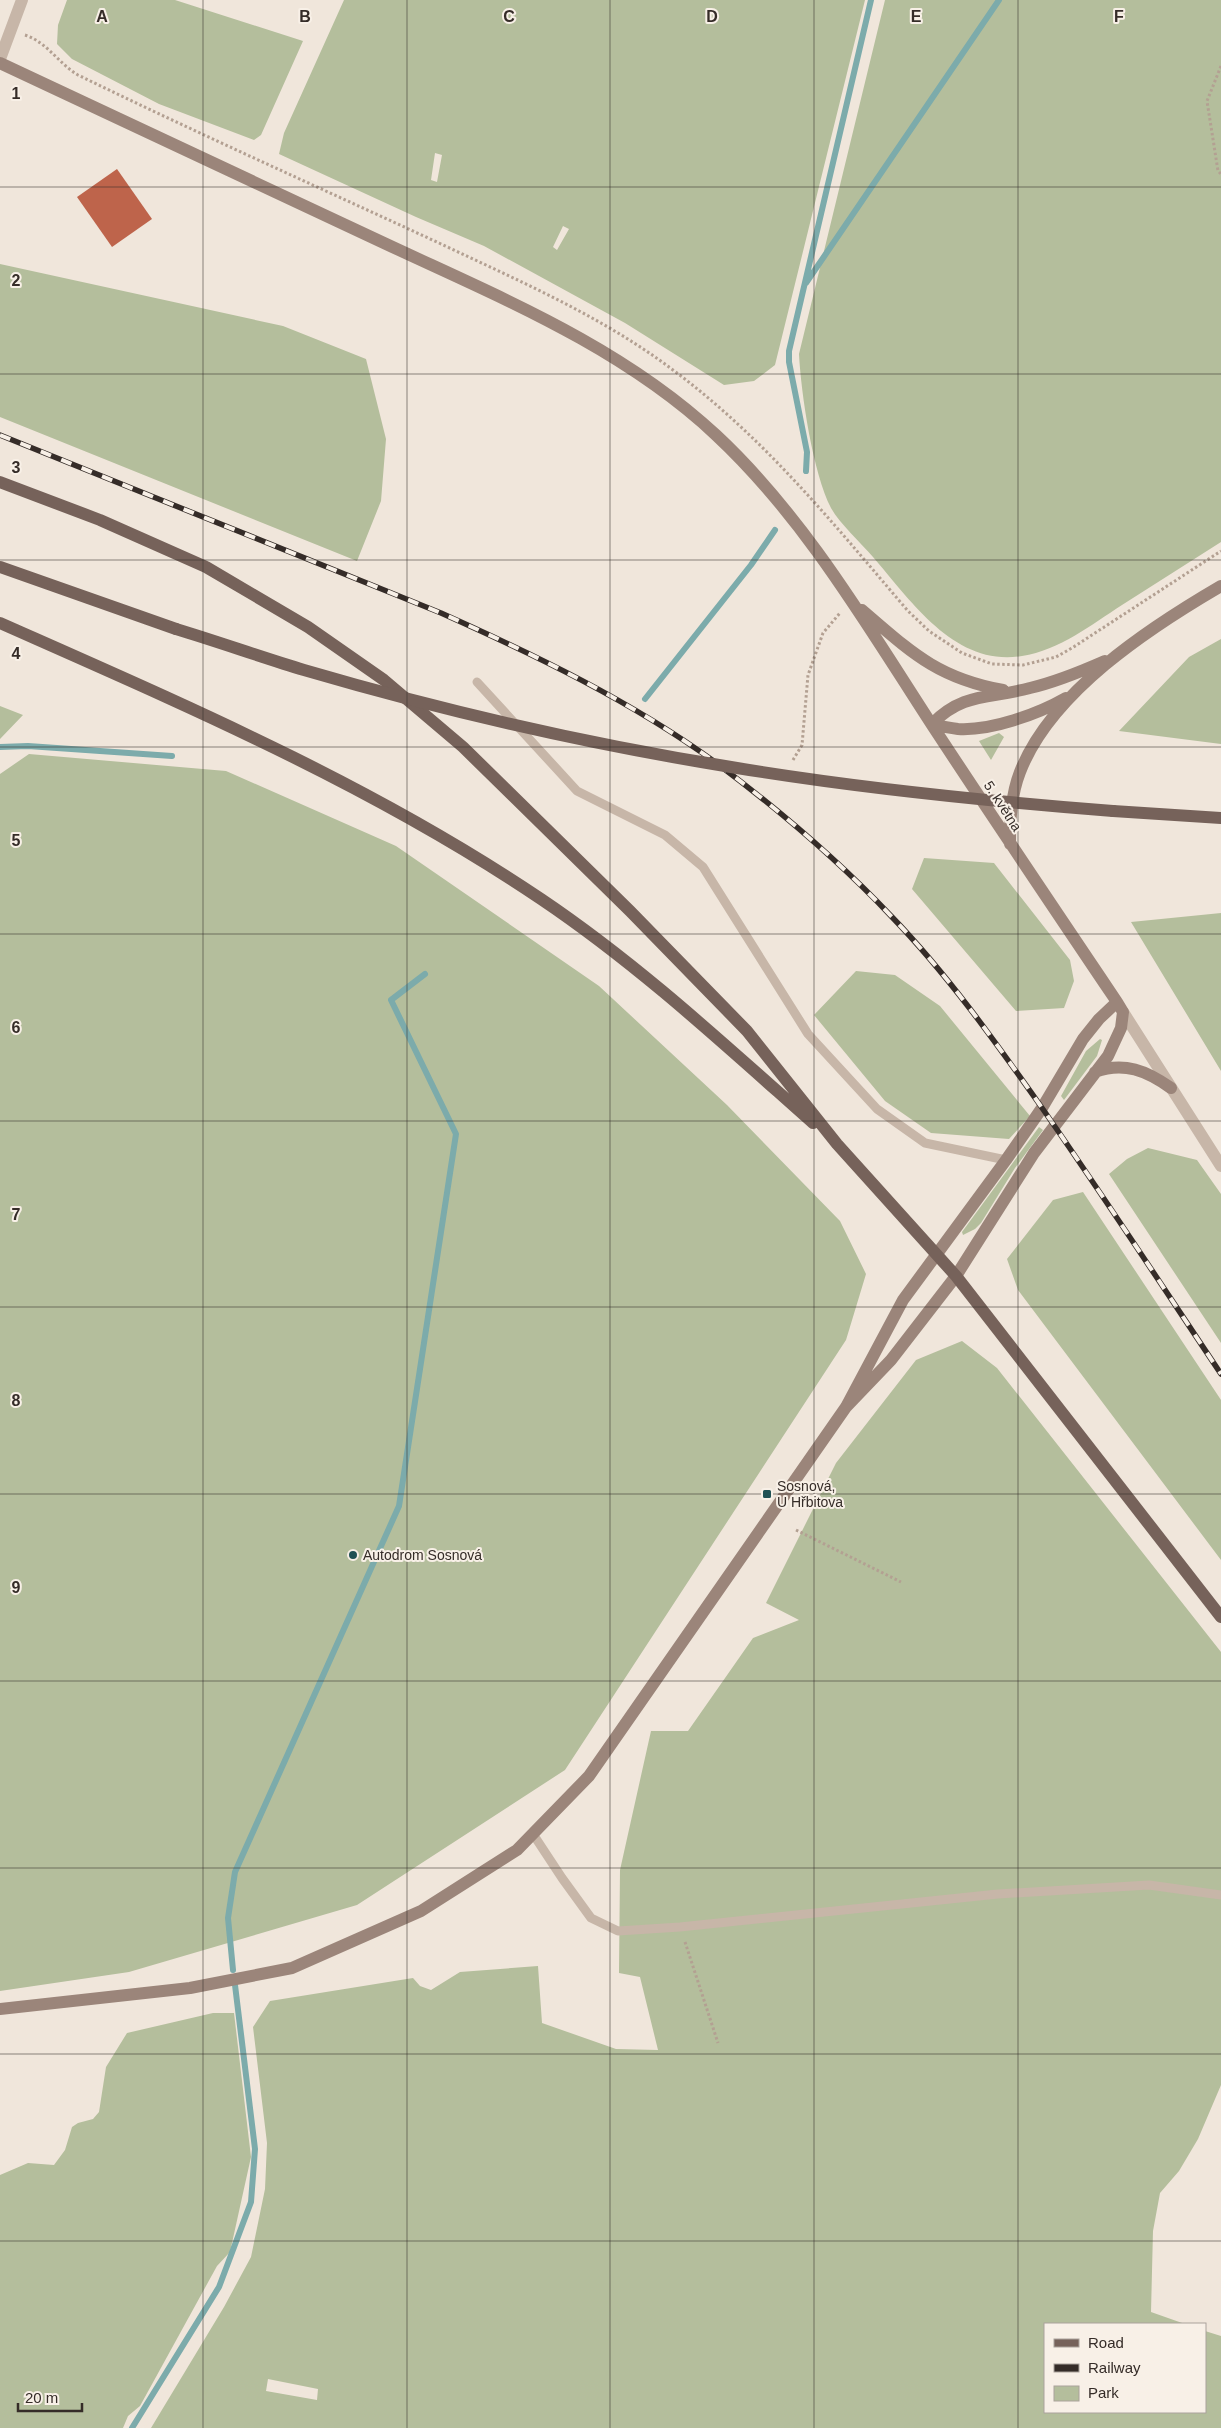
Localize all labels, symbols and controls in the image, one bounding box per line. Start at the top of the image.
text: A [96,8,108,25]
text: B [299,8,311,25]
text: C [503,8,515,25]
text: D [706,8,718,25]
text: E [911,8,922,25]
text: F [1114,8,1124,25]
text: 1 [12,85,21,102]
text: 2 [12,272,21,289]
text: 3 [12,459,21,476]
text: 4 [12,645,21,662]
street label: 5. května [981,778,1025,834]
text: 5 [12,832,21,849]
text: 6 [12,1019,21,1036]
text: 7 [12,1206,21,1223]
text: 8 [12,1392,21,1409]
place label: Sosnová, U Hřbitova [777,1478,843,1510]
marker: Sosnová, U Hřbitova [761,1488,773,1500]
place label: Autodrom Sosnová [363,1547,482,1563]
marker: Autodrom Sosnová [347,1549,359,1561]
text: 9 [12,1579,21,1596]
legend [1044,2323,1206,2413]
text: Road [1088,2334,1124,2351]
text: Railway [1088,2359,1141,2376]
scale bar [18,2380,81,2412]
text: Park [1088,2384,1119,2401]
text: 20 m [25,2389,58,2406]

